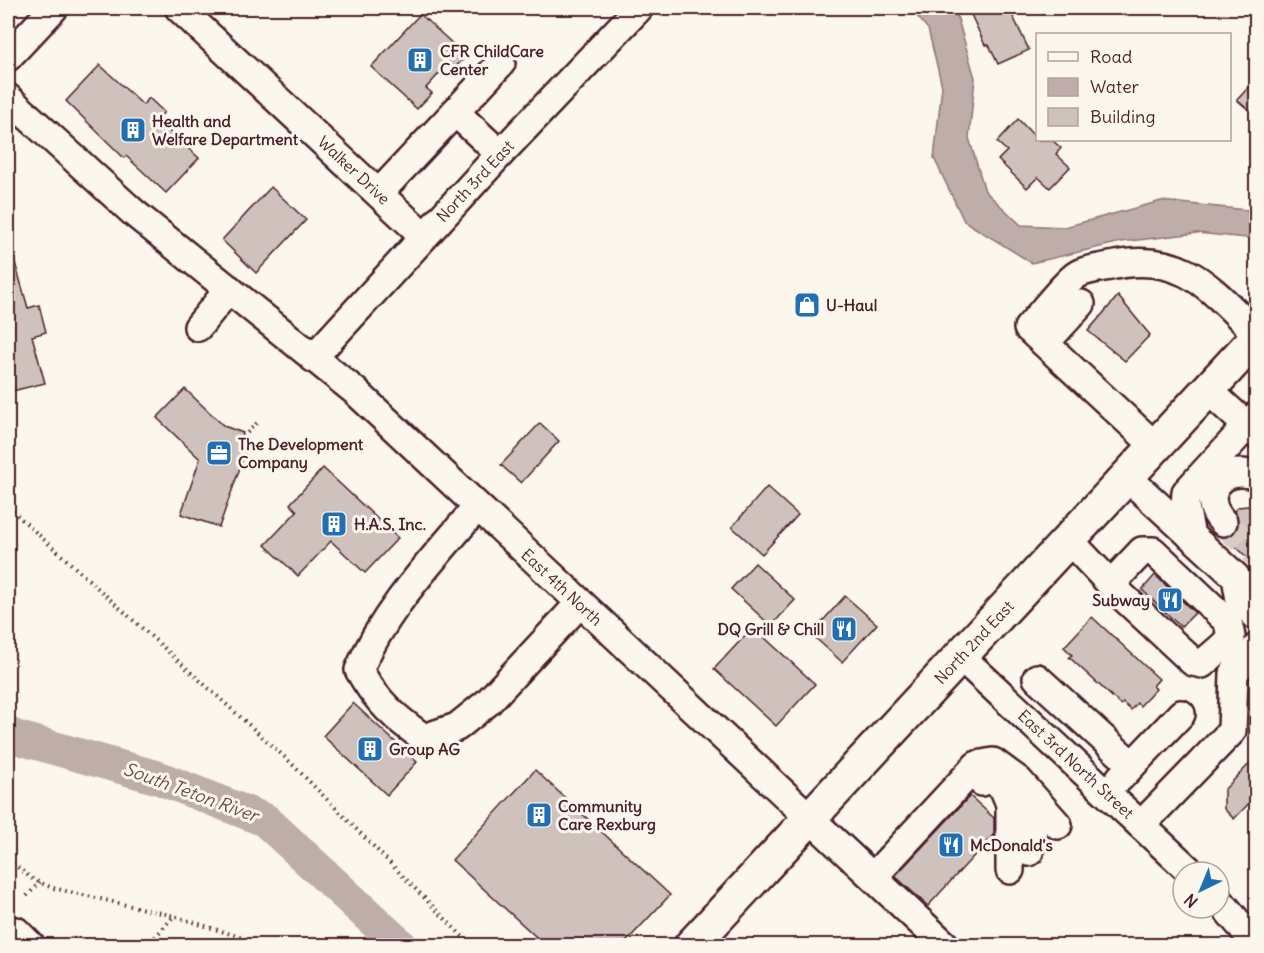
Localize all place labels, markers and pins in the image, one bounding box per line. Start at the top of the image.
place label: CFR ChildCare Center [440,41,544,79]
building icon: CFR ChildCare Center [405,45,435,75]
place label: Health and Welfare Department [152,111,299,150]
building icon: Health and Welfare Department [118,115,148,145]
shop icon: U-Haul [792,290,822,320]
place label: U-Haul [826,295,877,315]
place label: The Development Company [238,434,364,473]
office icon: The Development Company [204,438,234,468]
building icon: H.A.S. Inc. [319,509,349,539]
place label: H.A.S. Inc. [354,514,426,534]
restaurant icon: Subway [1155,585,1185,615]
place label: Subway [1092,590,1150,611]
restaurant icon: DQ Grill & Chill [829,614,859,644]
place label: DQ Grill & Chill [718,619,824,639]
building icon: Group AG [355,734,385,764]
place label: Group AG [389,739,460,760]
place label: Community Care Rexburg [558,796,656,835]
building icon: Community Care Rexburg [524,800,554,830]
restaurant icon: McDonald's [936,830,966,860]
place label: McDonald's [970,835,1053,855]

